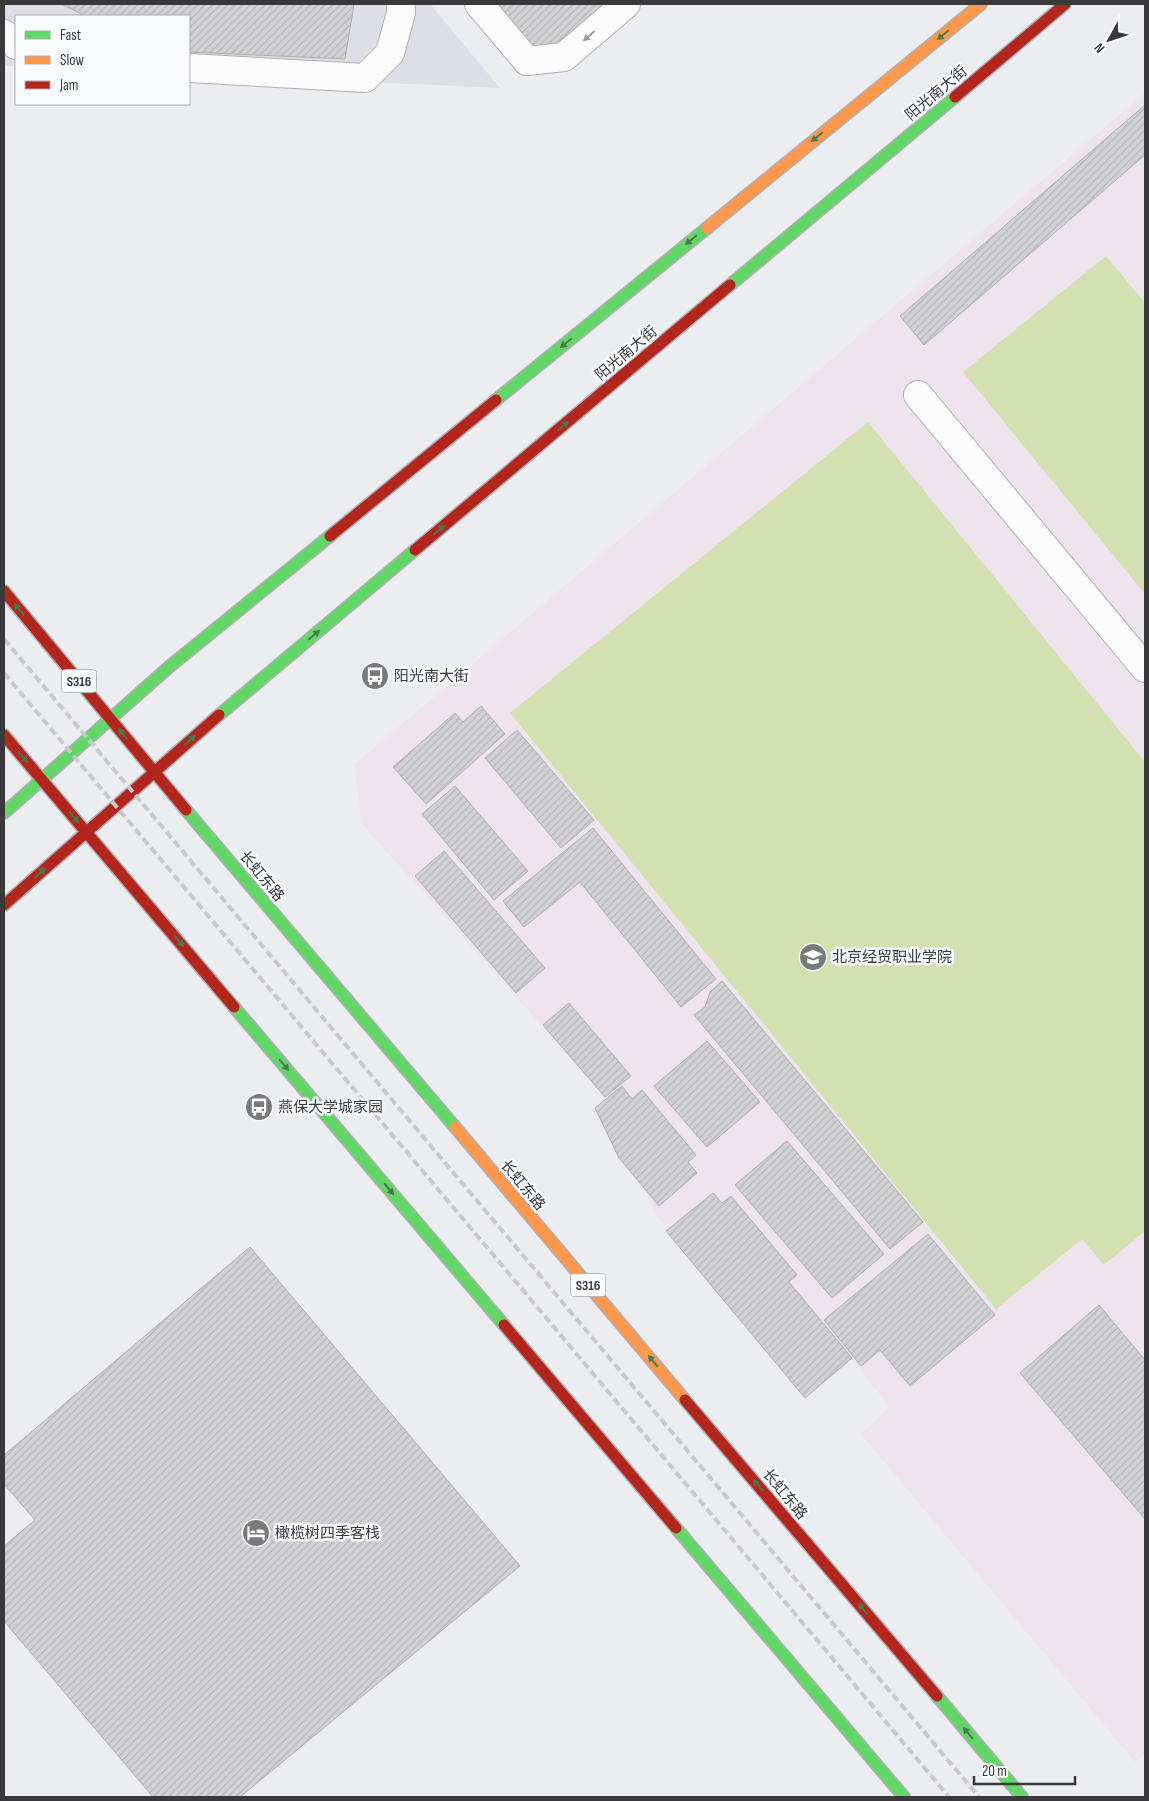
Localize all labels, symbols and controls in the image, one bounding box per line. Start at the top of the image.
legend [15,15,190,105]
north arrow [1084,15,1134,65]
text: Fast [60,26,82,45]
one-way arrow [937,29,950,40]
one-way arrow [583,30,596,41]
text: N [1091,40,1108,56]
text: Slow [60,51,84,70]
street label: 阳光南大街 [901,62,971,125]
text: Jam [59,76,78,95]
one-way arrow [811,132,824,143]
one-way arrow [685,235,698,246]
street label: 阳光南大街 [591,322,661,385]
one-way arrow [559,338,572,349]
one-way arrow [556,420,569,431]
one-way arrow [432,524,444,536]
one-way arrow [13,604,25,616]
one-way arrow [308,629,321,640]
bus stop icon: 阳光南大街 [360,661,390,691]
place label: 阳光南大街 [394,667,469,686]
road number: S316 [62,669,96,692]
one-way arrow [118,728,129,741]
one-way arrow [184,734,196,746]
one-way arrow [17,751,29,763]
one-way arrow [68,811,79,824]
street label: 长虹东路 [235,847,288,905]
one-way arrow [34,868,47,879]
one-way arrow [173,935,184,948]
school or university icon: 北京经贸职业学院 [798,942,828,972]
place label: 北京经贸职业学院 [832,948,952,967]
one-way arrow [278,1059,290,1071]
bus stop icon: 燕保大学城家园 [244,1092,274,1122]
place label: 燕保大学城家园 [278,1098,383,1117]
street label: 长虹东路 [496,1156,549,1214]
one-way arrow [383,1183,395,1195]
road number: S316 [570,1274,606,1296]
one-way arrow [647,1355,658,1368]
street label: 长虹东路 [758,1465,811,1523]
one-way arrow [752,1479,763,1492]
hotel icon: 橄榄树四季客栈 [241,1518,271,1548]
place label: 橄榄树四季客栈 [275,1524,380,1543]
one-way arrow [857,1603,868,1616]
one-way arrow [962,1727,973,1740]
scale bar [974,1754,1075,1786]
text: 20 m [982,1762,1007,1781]

